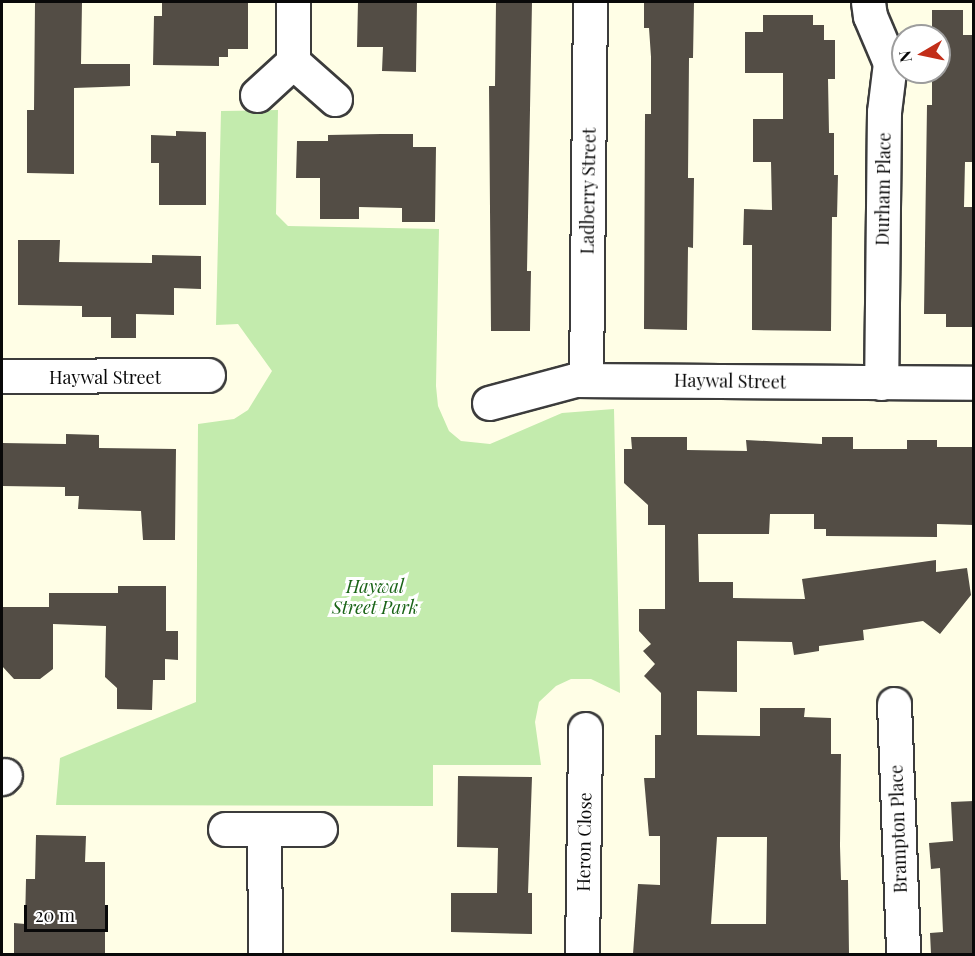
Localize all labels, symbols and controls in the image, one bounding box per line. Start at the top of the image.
north arrow [891,24,951,84]
text: N [893,49,916,64]
street label: Ladberry Street [576,127,600,255]
street label: Durham Place [871,132,895,246]
street label: Haywal Street [49,366,161,388]
street label: Haywal Street [674,369,786,393]
park label: Haywal Street Park [332,576,418,618]
street label: Brampton Place [885,764,911,894]
street label: Heron Close [572,792,596,892]
scale bar [27,893,111,931]
text: 20 m [35,903,75,927]

